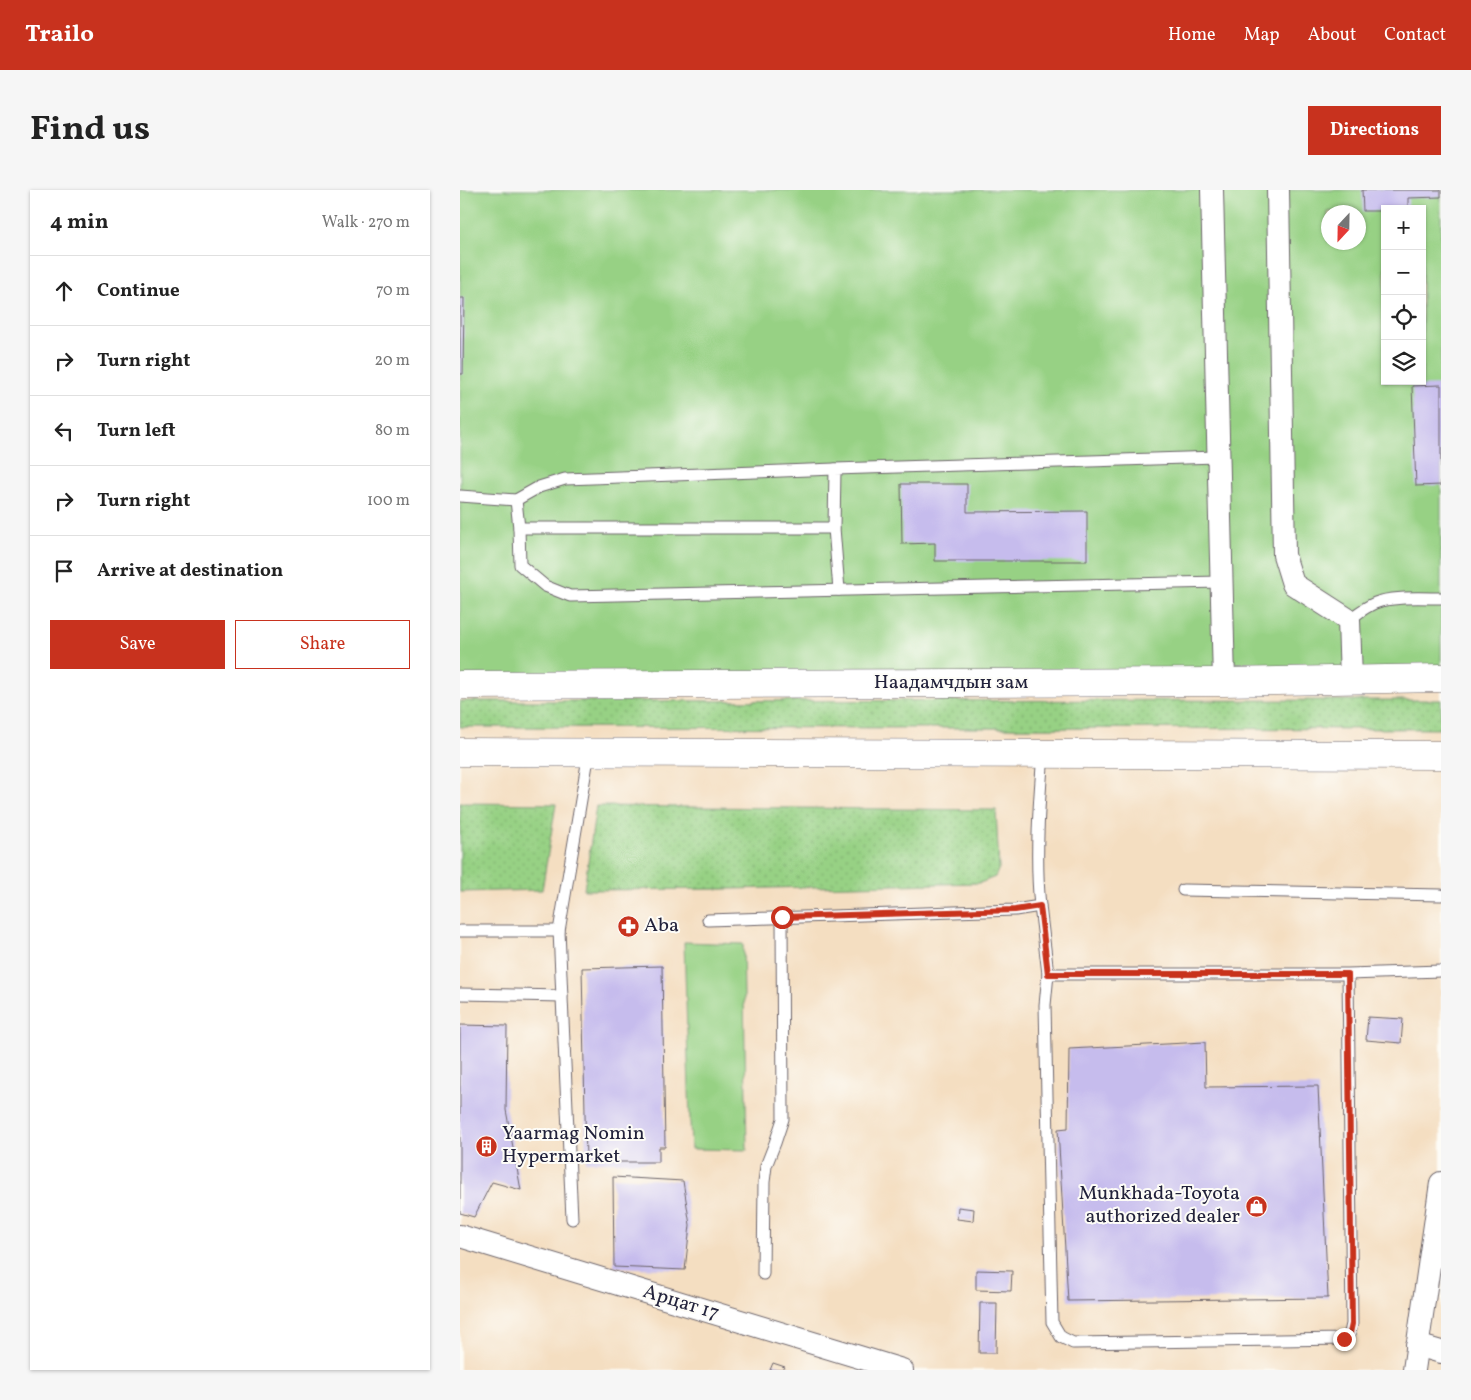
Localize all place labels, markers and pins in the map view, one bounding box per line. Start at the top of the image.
place label: Aba [644,912,679,940]
pharmacy icon: Aba [616,914,640,938]
place label: Yaarmag Nomin Hypermarket [502,1120,645,1171]
building icon: Yaarmag Nomin Hypermarket [474,1134,498,1158]
place label: Munkhada-Toyota authorized dealer [1079,1180,1240,1231]
shop icon: Munkhada-Toyota authorized dealer [1244,1194,1268,1218]

